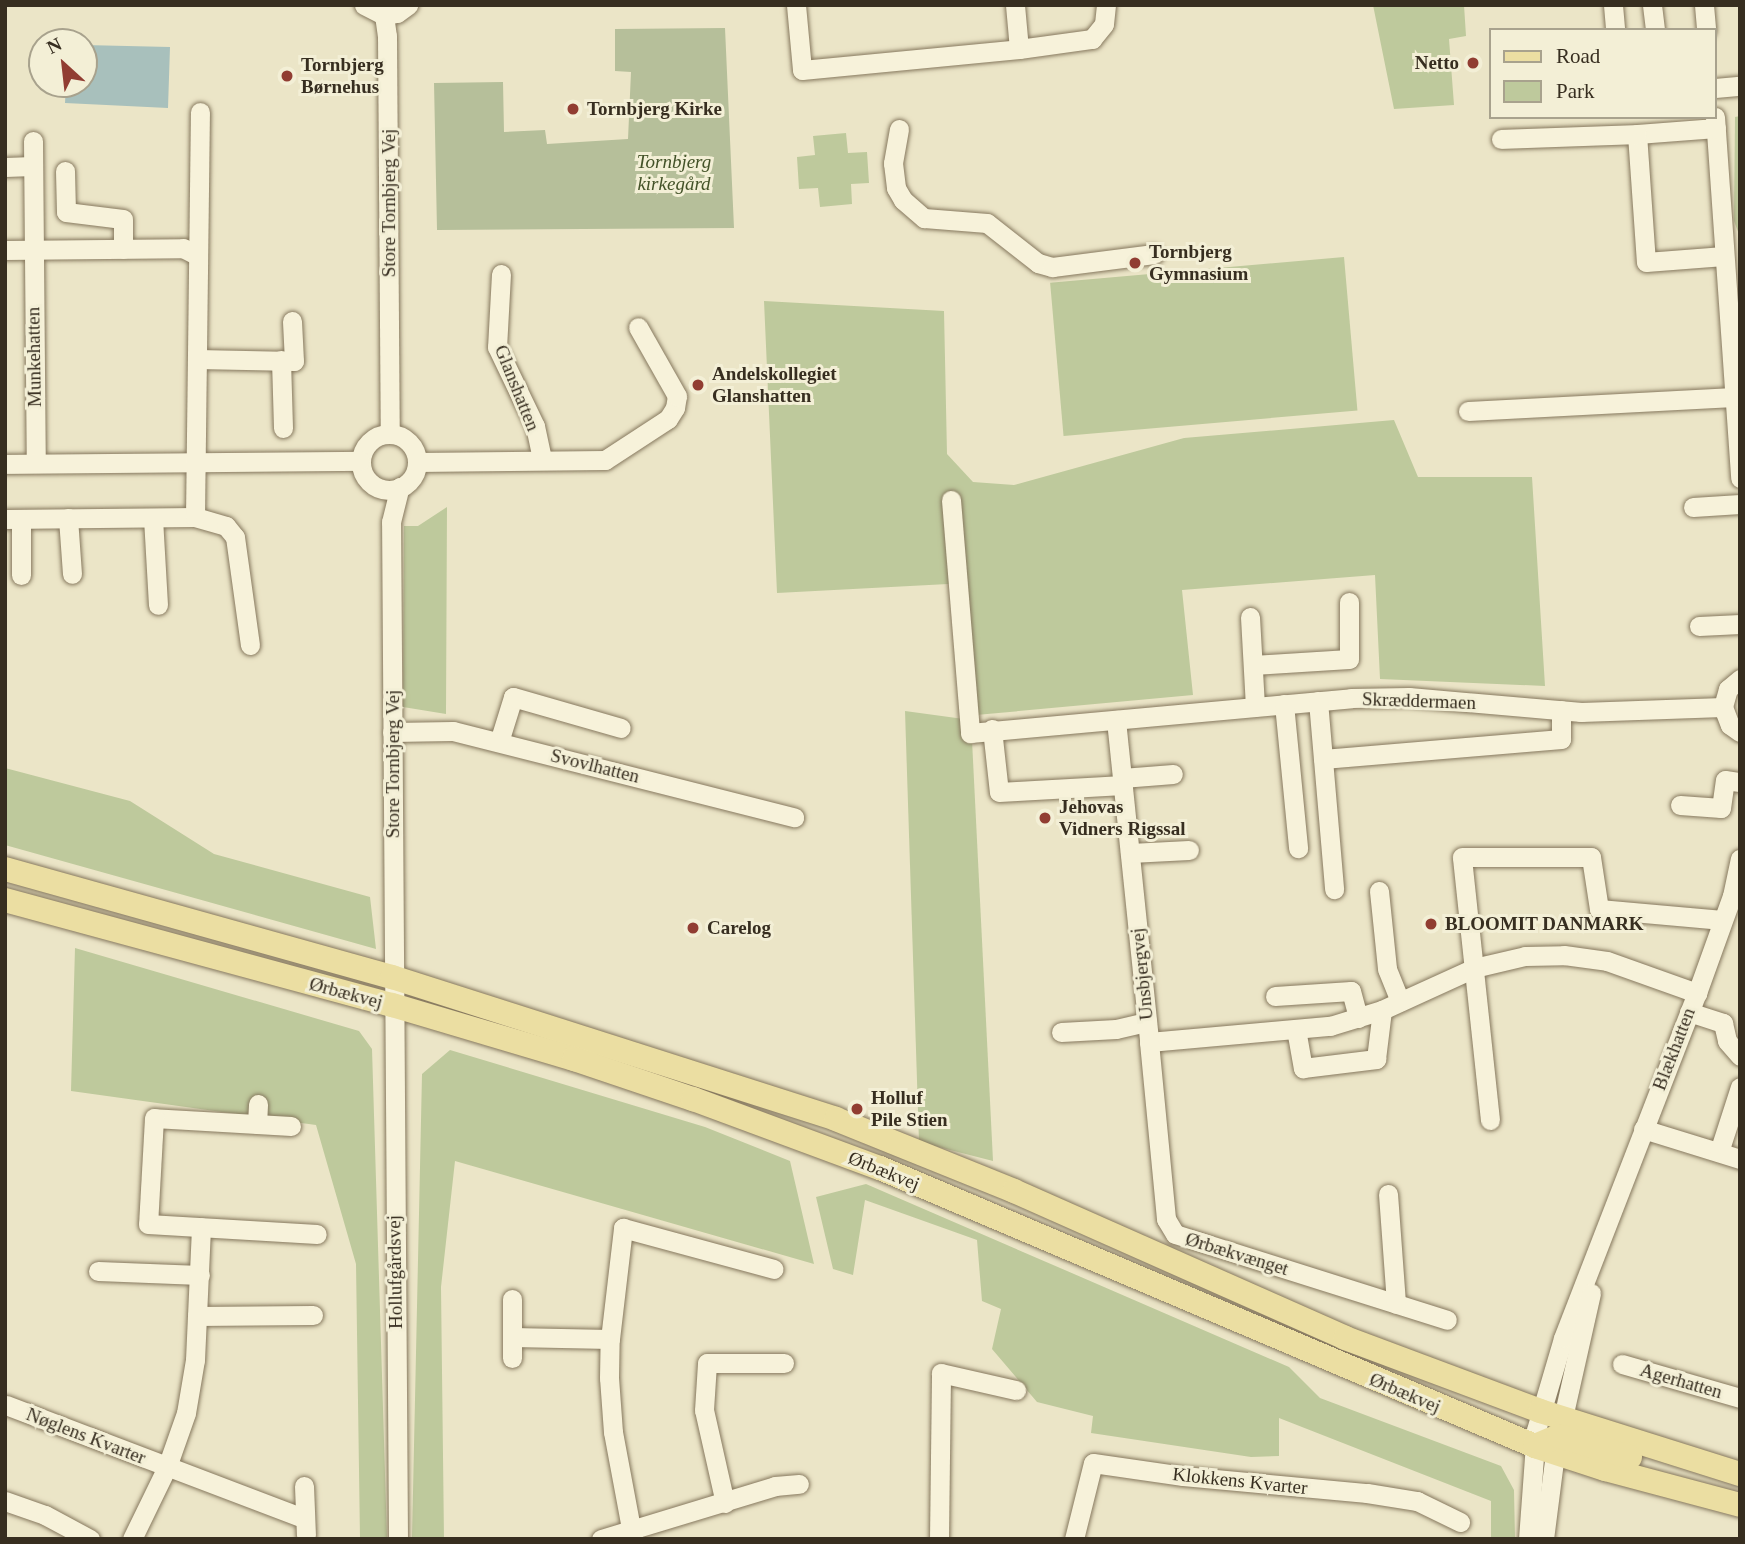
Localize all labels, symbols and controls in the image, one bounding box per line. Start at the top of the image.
north arrow [28,28,98,98]
legend [1490,28,1717,119]
text: N [43,33,65,58]
text: Road [1556,44,1600,68]
place label: Netto [1415,52,1459,74]
place label: Tornbjerg Børnehus [301,54,384,98]
marker: Netto [1465,55,1481,71]
marker: Tornbjerg Børnehus [279,68,295,84]
text: Park [1556,79,1595,103]
place label: Tornbjerg Kirke [587,98,722,120]
marker: Tornbjerg Kirke [565,101,581,117]
street label: Store Tornbjerg Vej [378,128,400,278]
park label: Tornbjerg kirkegård [637,151,711,195]
place label: Tornbjerg Gymnasium [1149,241,1248,285]
marker: Tornbjerg Gymnasium [1127,255,1143,271]
street label: Munkehatten [22,307,46,407]
street label: Glanshatten [489,342,545,434]
place label: Andelskollegiet Glanshatten [712,363,837,407]
marker: Andelskollegiet Glanshatten [690,377,706,393]
street label: Skræddermaen [1362,688,1476,714]
street label: Store Tornbjerg Vej [382,689,404,839]
street label: Svovlhatten [548,744,642,788]
place label: Jehovas Vidners Rigssal [1059,796,1186,840]
marker: Jehovas Vidners Rigssal [1037,810,1053,826]
place label: BLOOMIT DANMARK [1445,913,1644,935]
marker: BLOOMIT DANMARK [1423,916,1439,932]
place label: Carelog [707,917,771,939]
marker: Carelog [685,920,701,936]
street label: Unsbjergvej [1126,927,1158,1021]
street label: Ørbækvej [307,972,385,1014]
street label: Blækhatten [1648,1005,1700,1093]
place label: Holluf Pile Stien [871,1087,948,1131]
marker: Holluf Pile Stien [849,1101,865,1117]
street label: Ørbækvej [845,1146,923,1196]
street label: Hollufgårdsvej [383,1215,407,1329]
street label: Ørbækvænget [1183,1228,1291,1280]
street label: Agerhatten [1637,1358,1725,1404]
street label: Ørbækvej [1366,1368,1444,1418]
street label: Nøglens Kvarter [23,1403,149,1469]
street label: Klokkens Kvarter [1171,1463,1309,1499]

